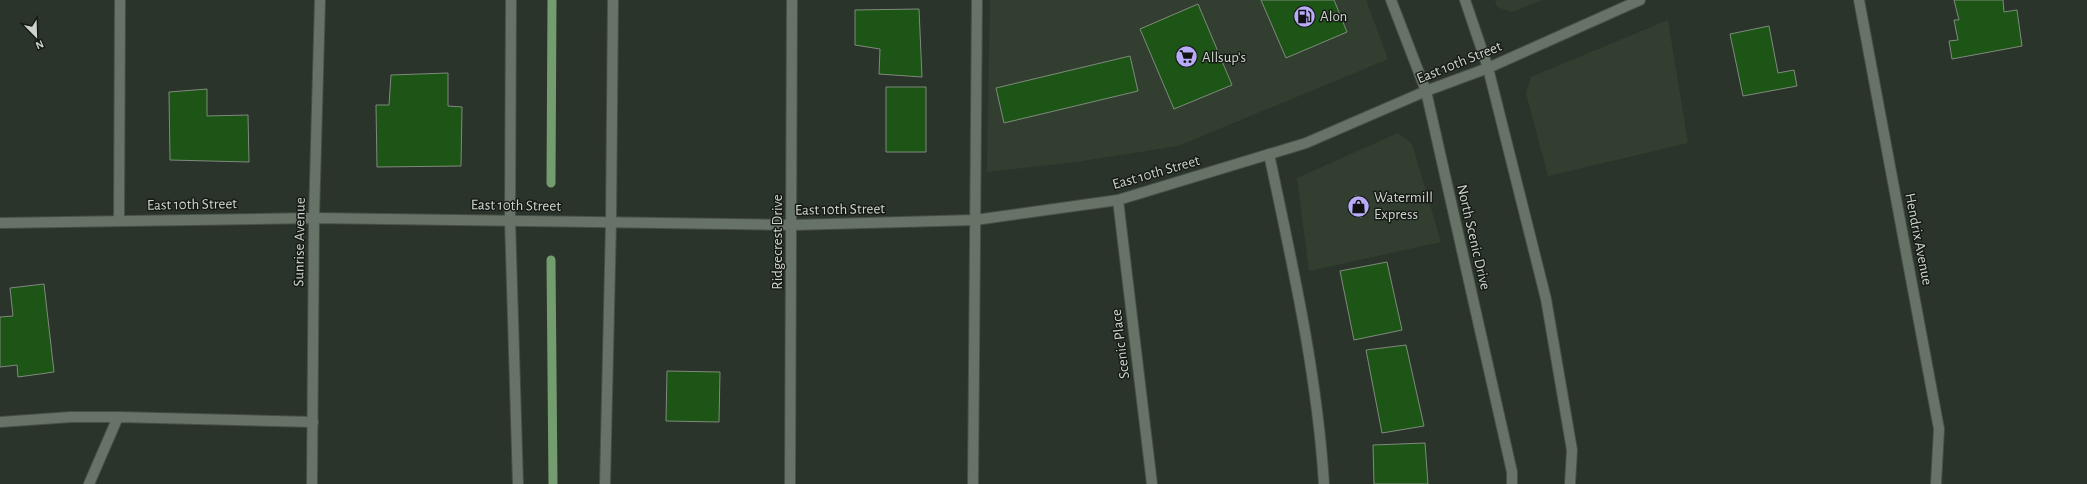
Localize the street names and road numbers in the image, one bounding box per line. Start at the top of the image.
street label: East 10th Street [1415,39,1504,86]
street label: East 10th Street [1111,153,1202,192]
street label: North Scenic Drive [1454,183,1493,291]
street label: Hendrix Avenue [1902,192,1935,287]
street label: Ridgecrest Drive [770,194,785,290]
street label: East 10th Street [147,196,237,213]
street label: Sunrise Avenue [291,197,308,287]
street label: East 10th Street [471,197,561,214]
street label: East 10th Street [795,201,885,218]
street label: Scenic Place [1109,308,1132,380]

